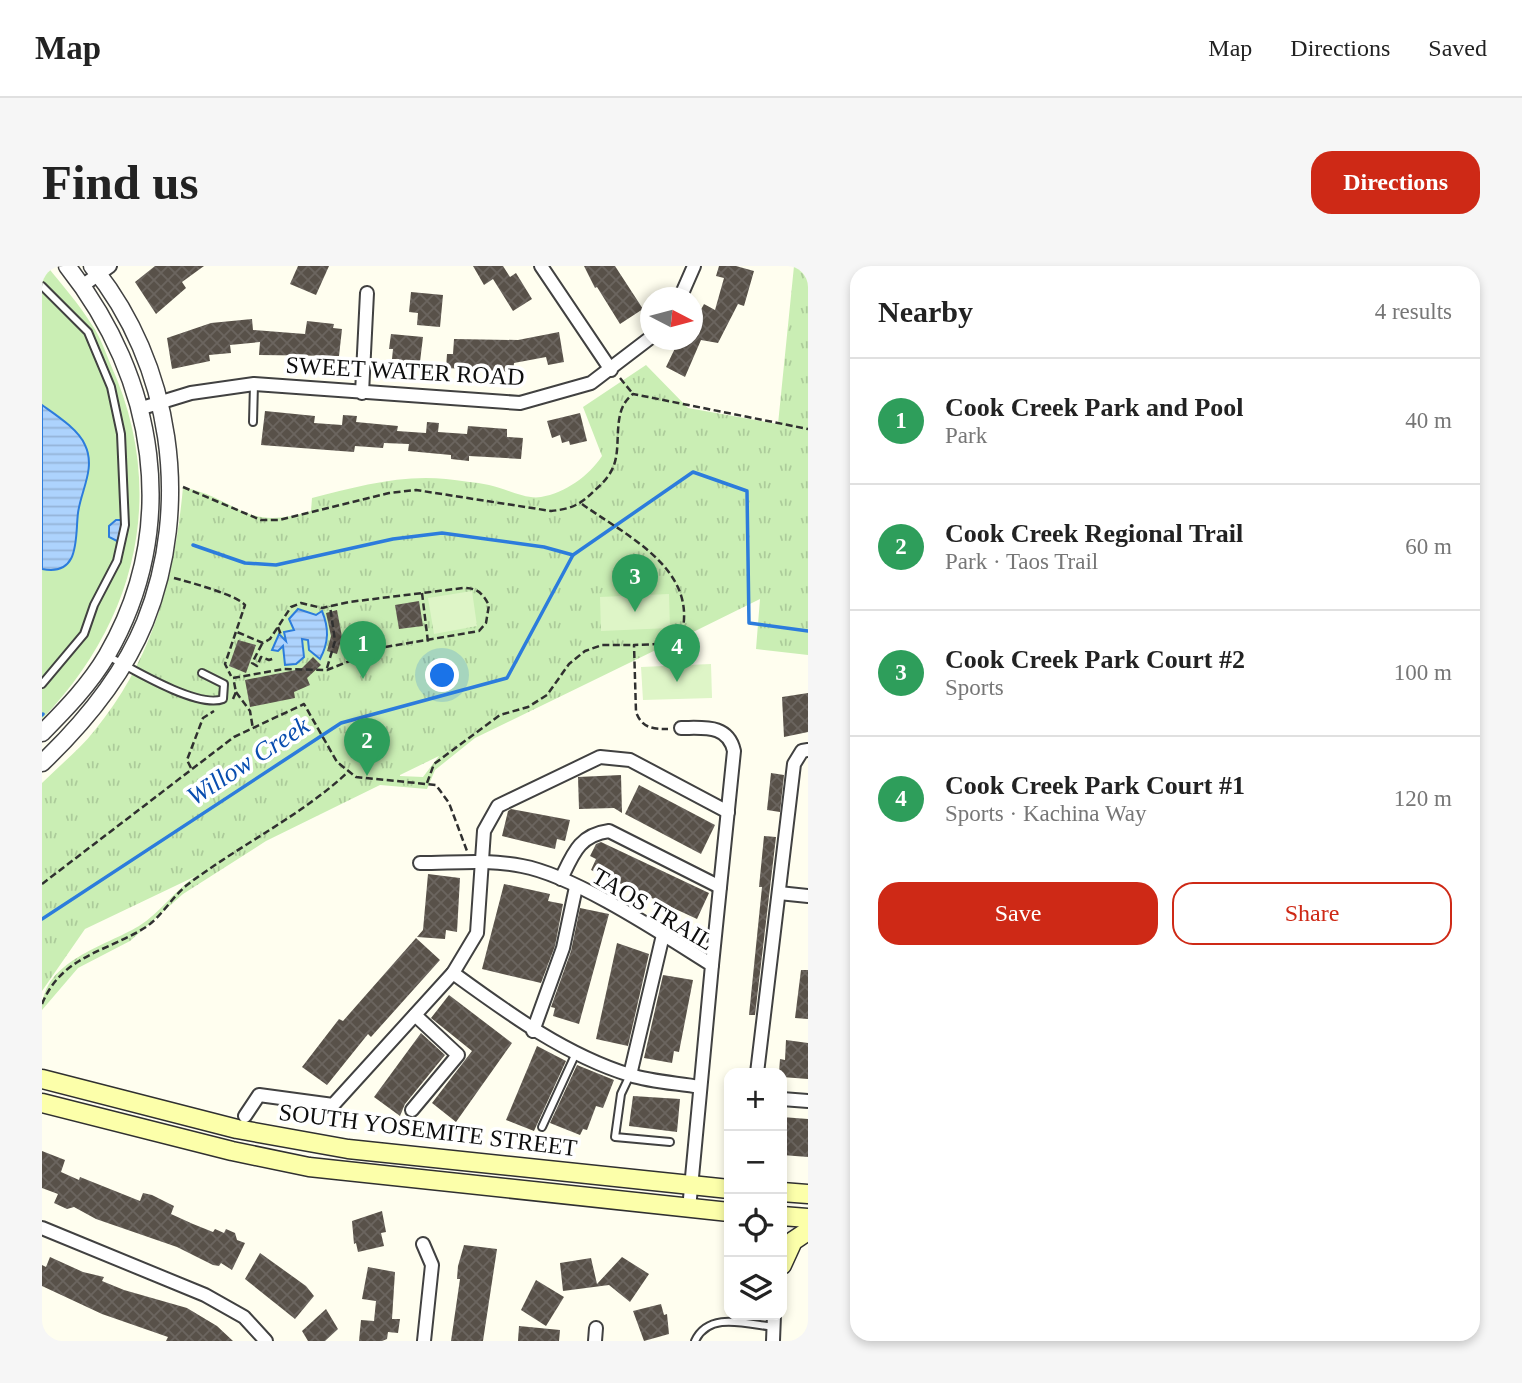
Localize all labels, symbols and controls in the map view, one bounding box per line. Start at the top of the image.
text: Map [35,30,101,66]
text: Map [1208,35,1252,61]
text: Directions [1290,35,1390,61]
text: Saved [1428,35,1487,61]
button: Directions [1311,151,1480,214]
text: Find us [42,155,199,210]
north arrow [640,287,703,350]
text: Nearby [878,295,973,328]
text: 4 results [1375,299,1452,324]
street label: SWEET WATER ROAD [285,352,525,390]
text: Cook Creek Park and Pool [945,393,1244,422]
text: 1 [895,408,907,433]
text: 40 m [1405,408,1452,433]
text: Park [945,423,987,448]
text: Cook Creek Regional Trail [945,519,1243,548]
text: 2 [895,534,907,559]
text: 60 m [1405,534,1452,559]
text: Park · Taos Trail [945,549,1098,574]
pin: 3 [612,554,658,612]
pin: 1 [340,621,386,679]
pin: 4 [654,624,700,682]
text: Cook Creek Park Court #2 [945,645,1245,674]
your location [425,658,459,692]
text: 3 [895,660,907,685]
text: 100 m [1394,660,1452,685]
text: Sports [945,675,1004,700]
water label: Willow Creek [181,711,315,811]
pin: 2 [344,718,390,776]
text: Cook Creek Park Court #1 [945,771,1245,800]
text: 4 [895,786,907,811]
text: 120 m [1394,786,1452,811]
text: Sports · Kachina Way [945,801,1147,826]
street label: TAOS TRAIL [588,863,718,955]
button: Save [878,882,1158,945]
button: Share [1172,882,1452,945]
map controls [724,1068,787,1320]
button: + [724,1068,787,1131]
street label: SOUTH YOSEMITE STREET [277,1099,579,1161]
button: − [724,1131,787,1194]
button: locate [724,1194,787,1257]
button: layers [724,1257,787,1320]

